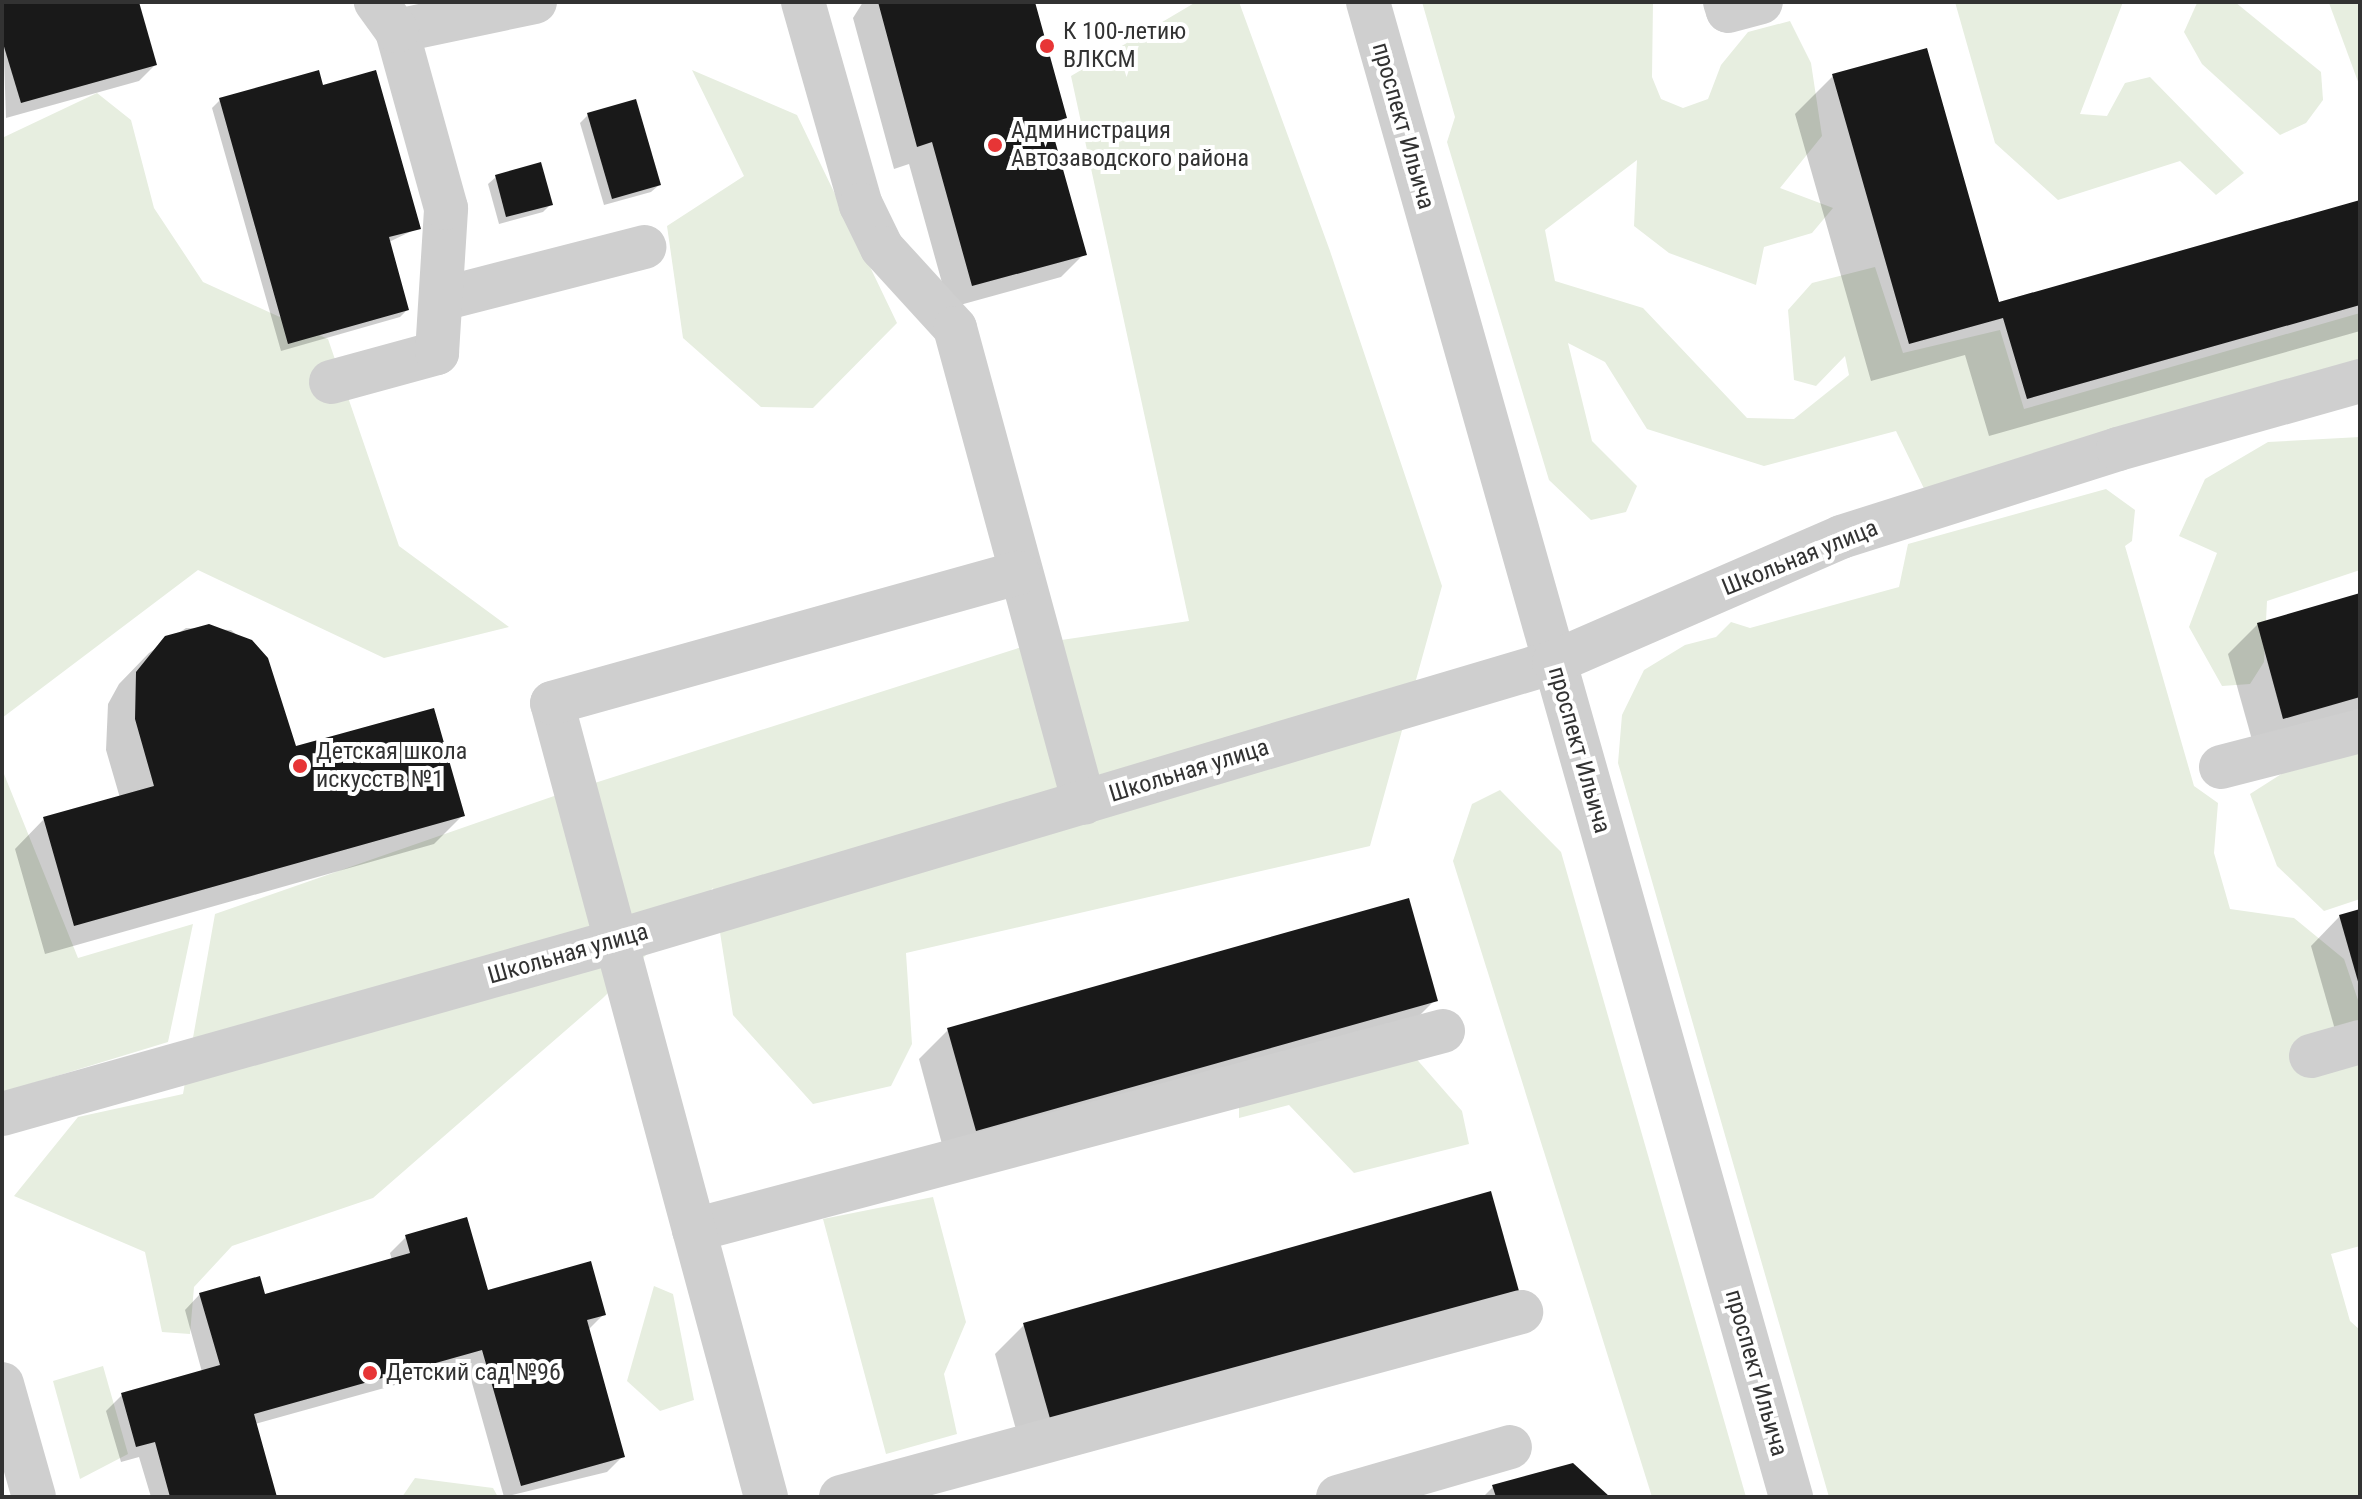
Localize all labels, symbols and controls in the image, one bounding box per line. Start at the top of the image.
place label: К 100-летию ВЛКСМ [1063,18,1186,74]
marker: К 100-летию ВЛКСМ [1038,37,1056,55]
street label: проспект Ильича [1365,39,1441,213]
place label: Администрация Автозаводского района [1011,117,1249,173]
marker: Администрация Автозаводского района [986,136,1004,154]
street label: Школьная улица [1718,514,1882,602]
street label: проспект Ильича [1541,663,1617,837]
street label: Школьная улица [1106,733,1272,809]
place label: Детская школа искусств №1 [316,738,467,794]
marker: Детская школа искусств №1 [291,757,309,775]
street label: Школьная улица [485,917,651,991]
street label: проспект Ильича [1718,1286,1794,1460]
place label: Детский сад №96 [386,1359,561,1387]
marker: Детский сад №96 [361,1364,379,1382]

